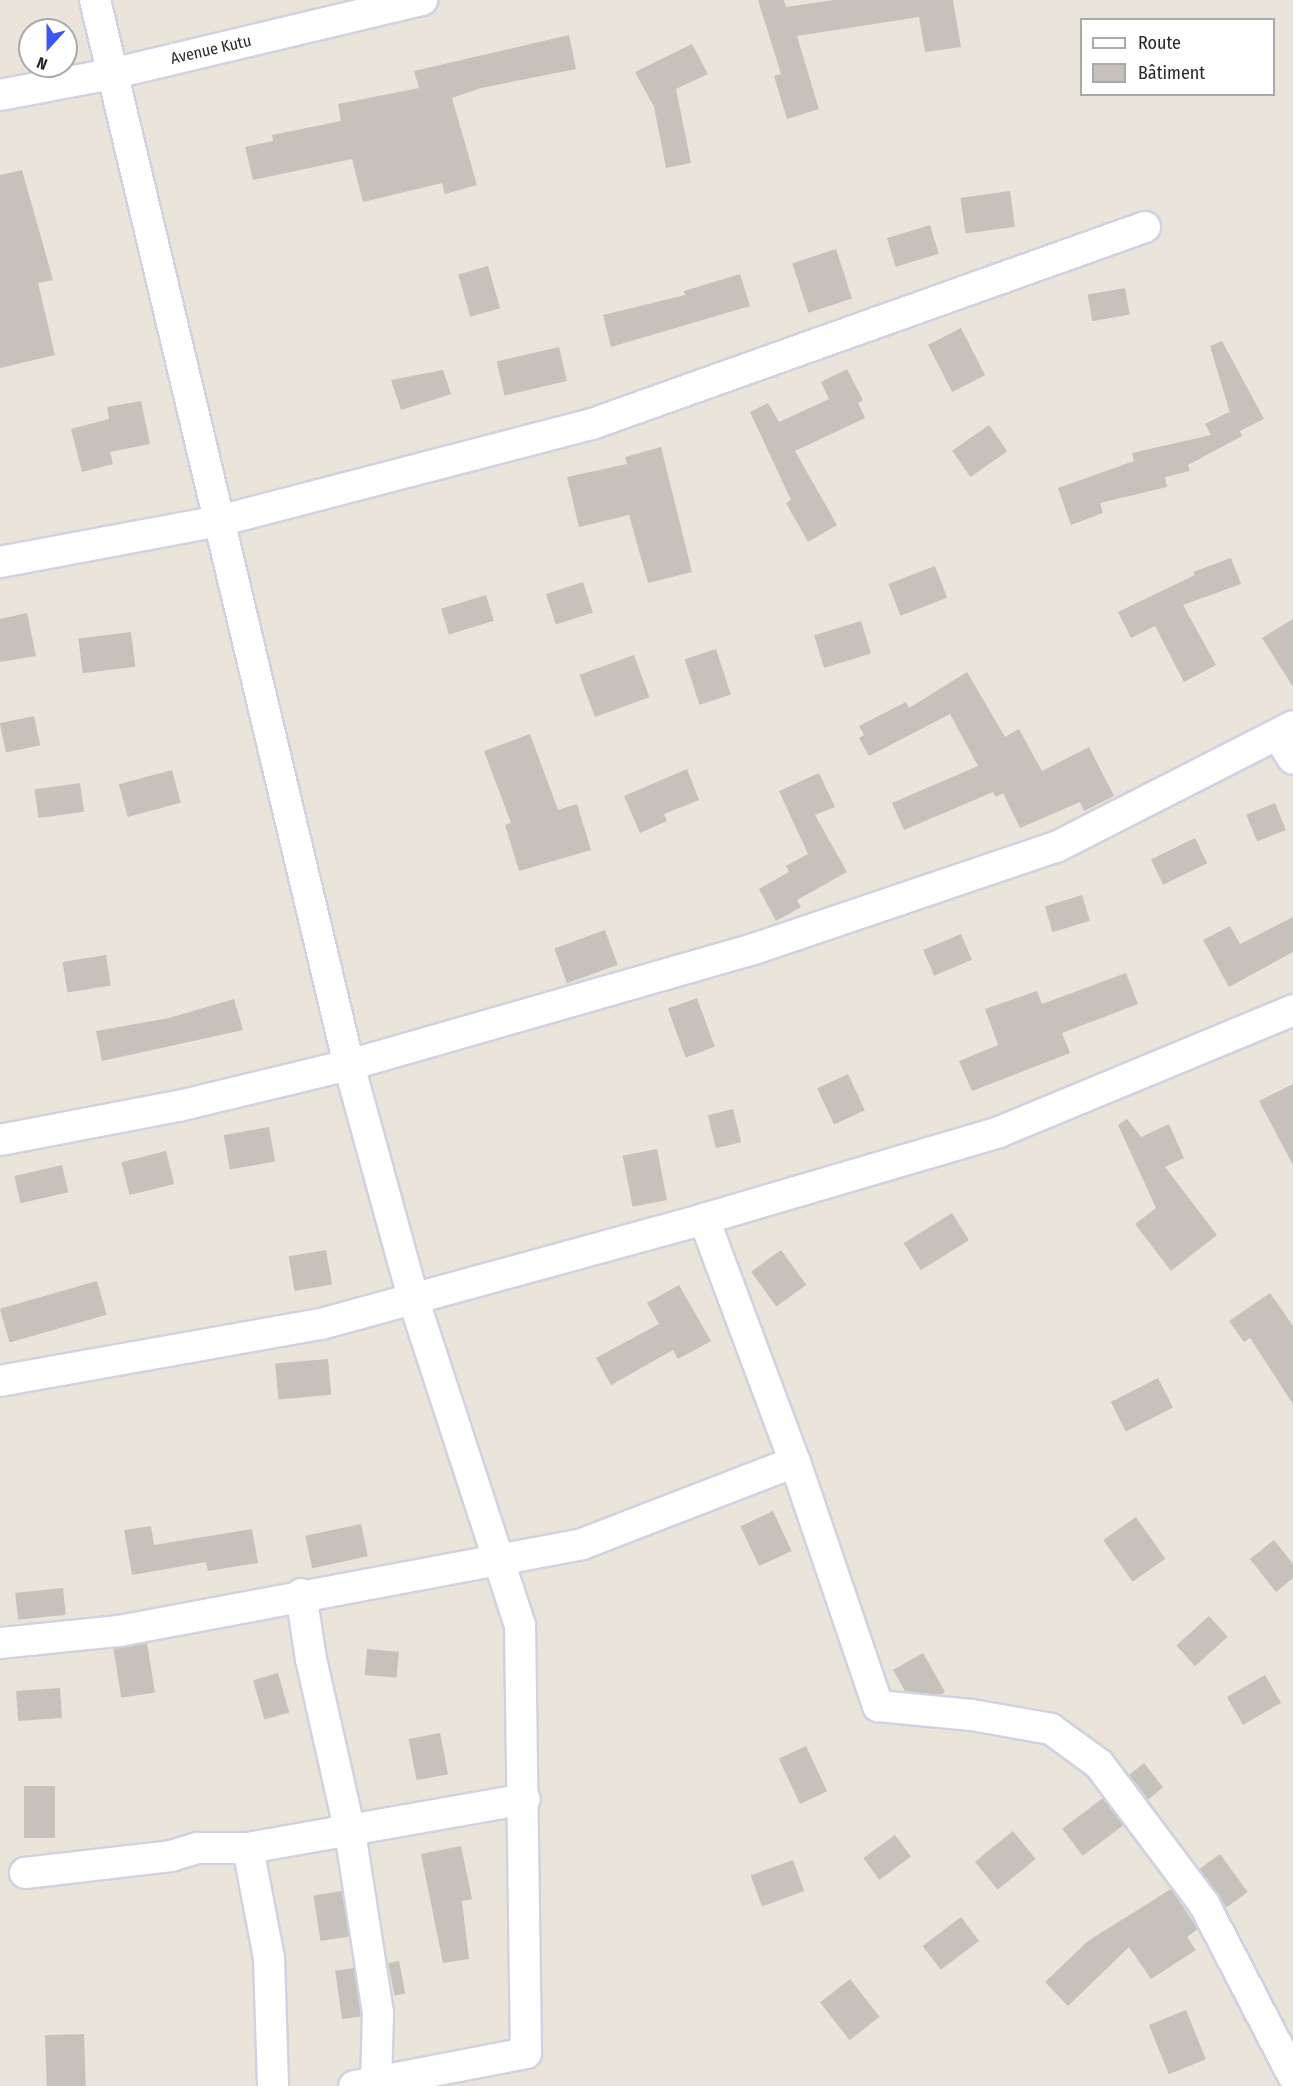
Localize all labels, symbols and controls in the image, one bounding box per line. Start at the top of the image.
north arrow [18,18,78,78]
legend [1080,18,1275,96]
street label: Avenue Kutu [169,31,253,69]
text: Route [1138,32,1181,54]
text: N [34,53,50,74]
text: Bâtiment [1138,62,1205,84]

